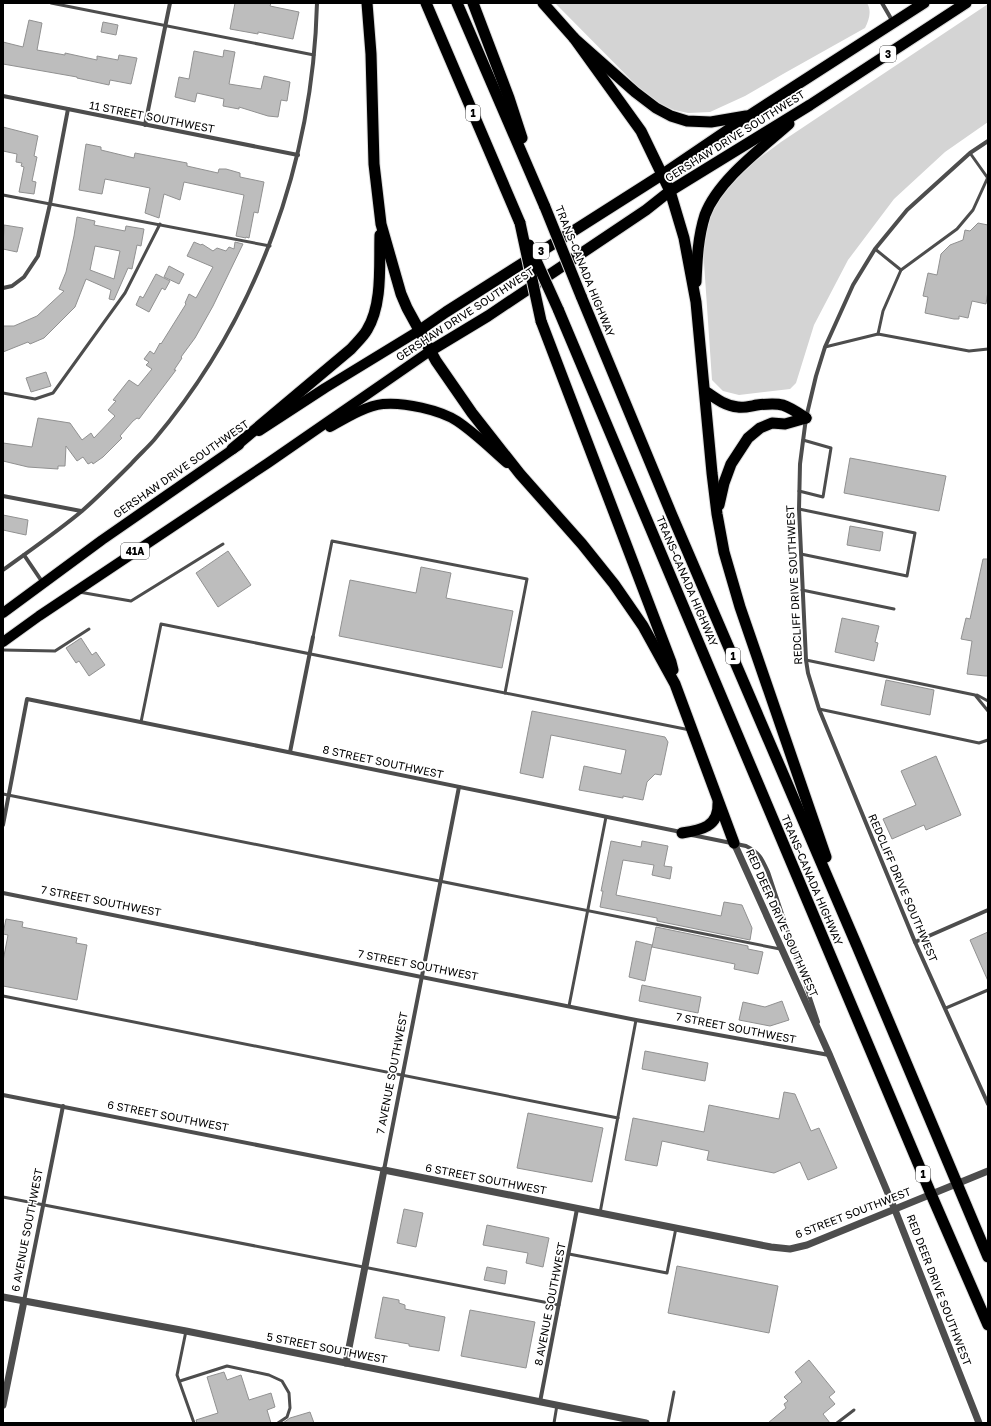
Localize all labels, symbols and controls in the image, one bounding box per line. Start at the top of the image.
road number: 3 [880,46,896,62]
street label: GERSHAW DRIVE SOUTHWEST [662,87,807,184]
street label: 11 STREET SOUTHWEST [88,98,216,135]
road number: 1 [466,105,480,121]
street label: TRANS-CANADA HIGHWAY [553,203,618,338]
road number: 3 [533,243,549,259]
street label: GERSHAW DRIVE SOUTHWEST [393,264,536,363]
street label: GERSHAW DRIVE SOUTHWEST [111,417,251,520]
street label: REDCLIFF DRIVE SOUTHWEST [783,505,804,665]
street label: TRANS-CANADA HIGHWAY [654,514,721,648]
road number: 41A [121,543,149,559]
road number: 1 [726,648,740,664]
street label: 8 STREET SOUTHWEST [321,742,445,781]
street label: REDCLIFF DRIVE SOUTHWEST [866,812,941,964]
street label: TRANS-CANADA HIGHWAY [779,813,846,947]
street label: RED DEER DRIVE SOUTHWEST [744,847,821,999]
street label: 7 STREET SOUTHWEST [40,882,163,919]
street label: 7 STREET SOUTHWEST [357,946,480,983]
street label: 7 STREET SOUTHWEST [675,1009,798,1046]
street label: 7 AVENUE SOUTHWEST [373,1010,410,1135]
street label: 6 STREET SOUTHWEST [106,1097,230,1134]
street label: 6 STREET SOUTHWEST [424,1160,548,1197]
road number: 1 [916,1166,930,1182]
street label: 6 AVENUE SOUTHWEST [8,1167,45,1293]
street label: 6 STREET SOUTHWEST [793,1184,913,1241]
street label: RED DEER DRIVE SOUTHWEST [905,1212,974,1367]
street label: 8 AVENUE SOUTHWEST [531,1241,568,1367]
street label: 5 STREET SOUTHWEST [266,1329,389,1366]

